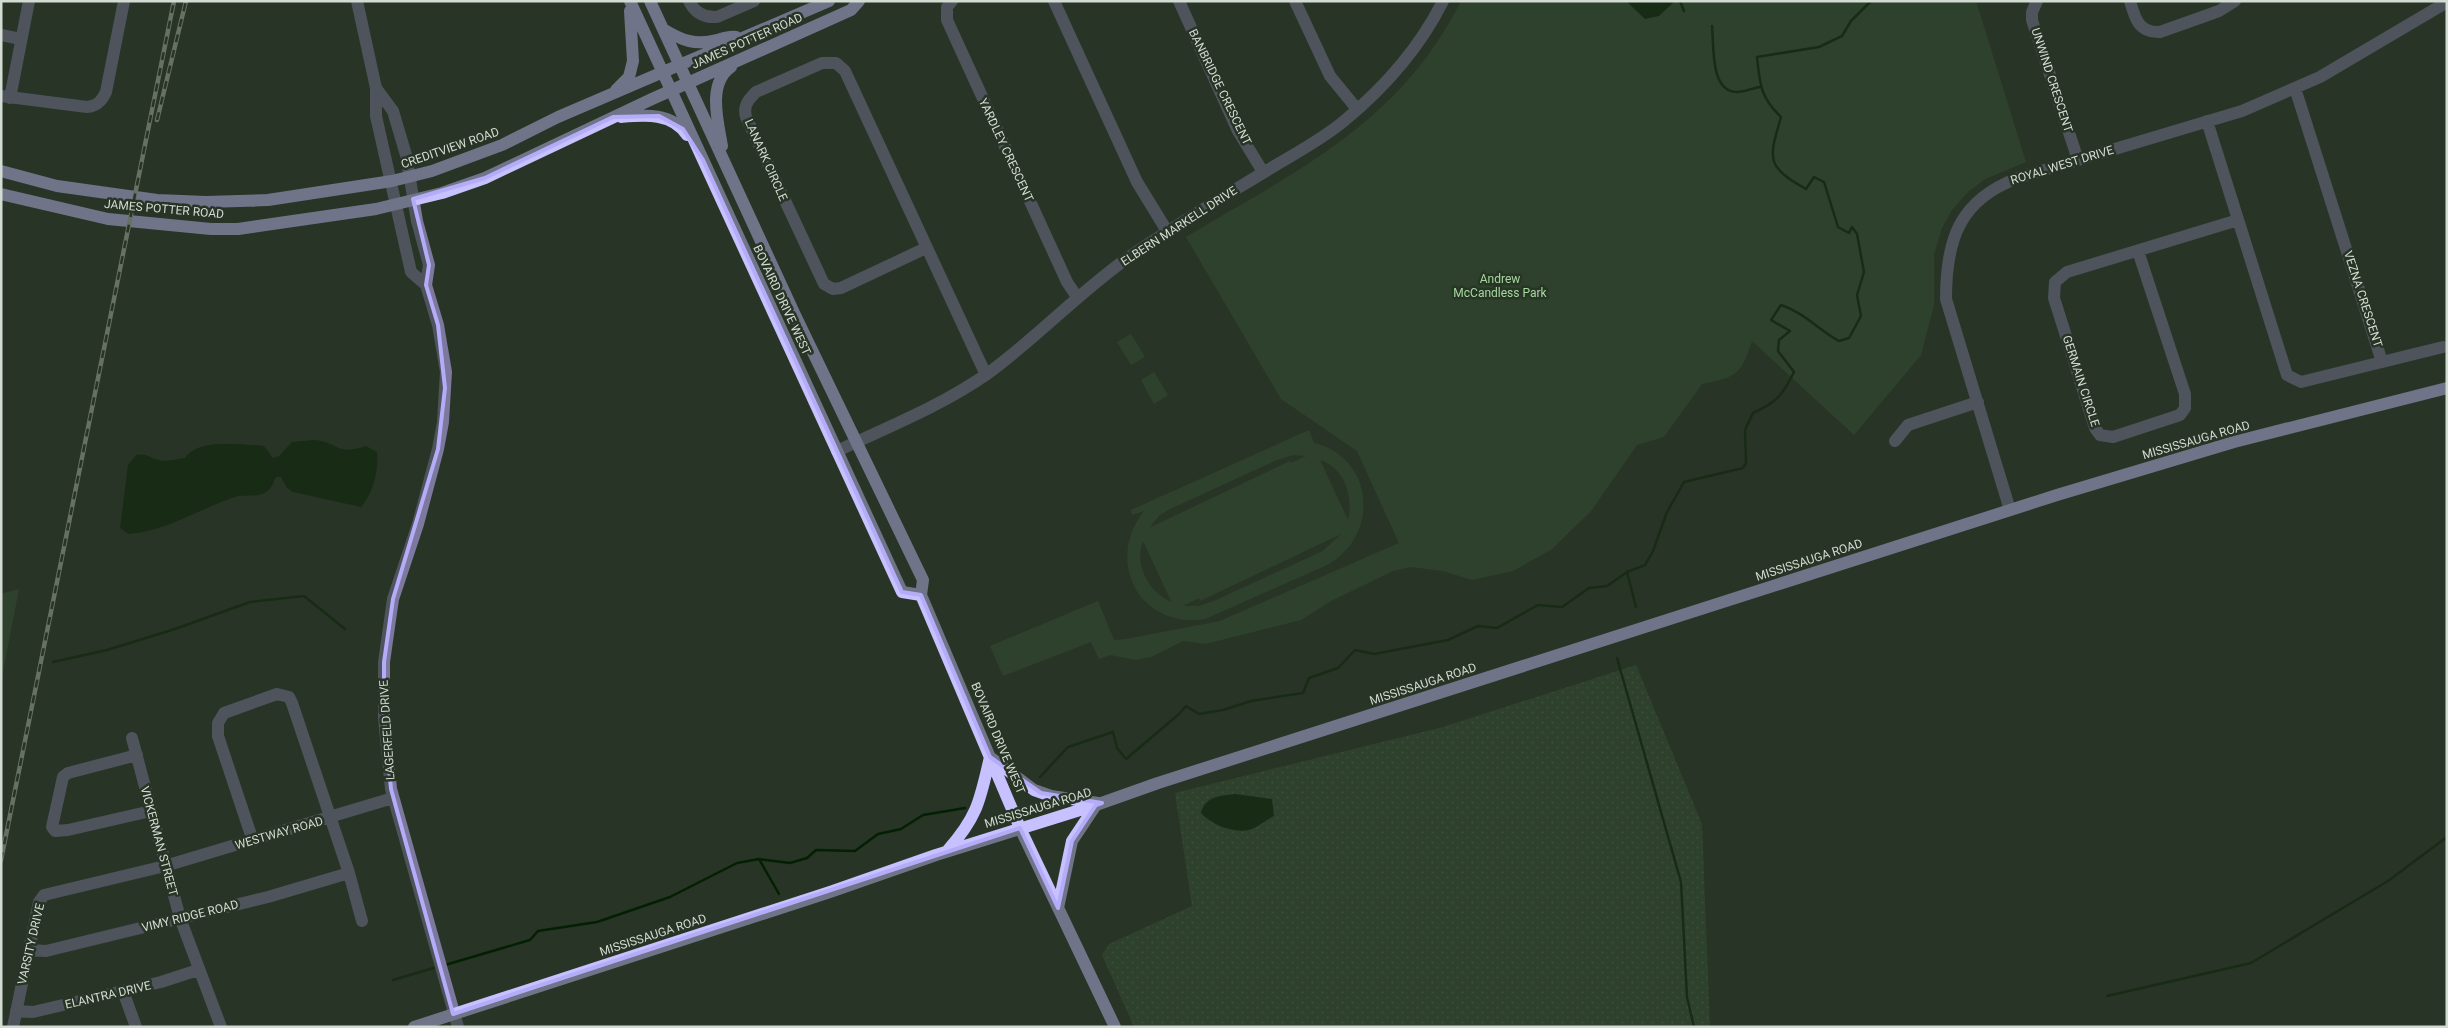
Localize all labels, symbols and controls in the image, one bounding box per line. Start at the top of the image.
street label: JAMES POTTER ROAD [689,10,805,72]
street label: UNWIND CRESCENT [2029,26,2075,134]
street label: BANBRIDGE CRESCENT [1186,27,1254,147]
street label: YARDLEY CRESCENT [976,96,1036,204]
street label: LANARK CIRCLE [742,117,790,203]
street label: CREDITVIEW ROAD [399,125,501,171]
street label: ROYAL WEST DRIVE [2009,143,2115,187]
street label: ELBERN MARKELL DRIVE [1118,183,1240,269]
street label: JAMES POTTER ROAD [104,197,225,221]
street label: BOVAIRD DRIVE WEST [750,243,814,357]
street label: VEZNA CRESCENT [2341,249,2385,349]
park label: Andrew McCandless Park [1453,272,1548,300]
street label: GERMAIN CIRCLE [2060,334,2102,429]
street label: MISSISSAUGA ROAD [2141,418,2252,462]
street label: MISSISSAUGA ROAD [1754,536,1864,584]
street label: MISSISSAUGA ROAD [1368,660,1478,708]
street label: LAGERFELD DRIVE [377,679,397,781]
street label: BOVAIRD DRIVE WEST [968,680,1028,796]
street label: VICKERMAN STREET [138,785,180,897]
street label: MISSISSAUGA ROAD [983,785,1093,831]
street label: WESTWAY ROAD [233,814,325,852]
street label: VIMY RIDGE ROAD [140,897,240,935]
street label: VARSITY DRIVE [15,902,47,986]
street label: MISSISSAUGA ROAD [598,911,708,959]
street label: ELANTRA DRIVE [64,978,153,1012]

